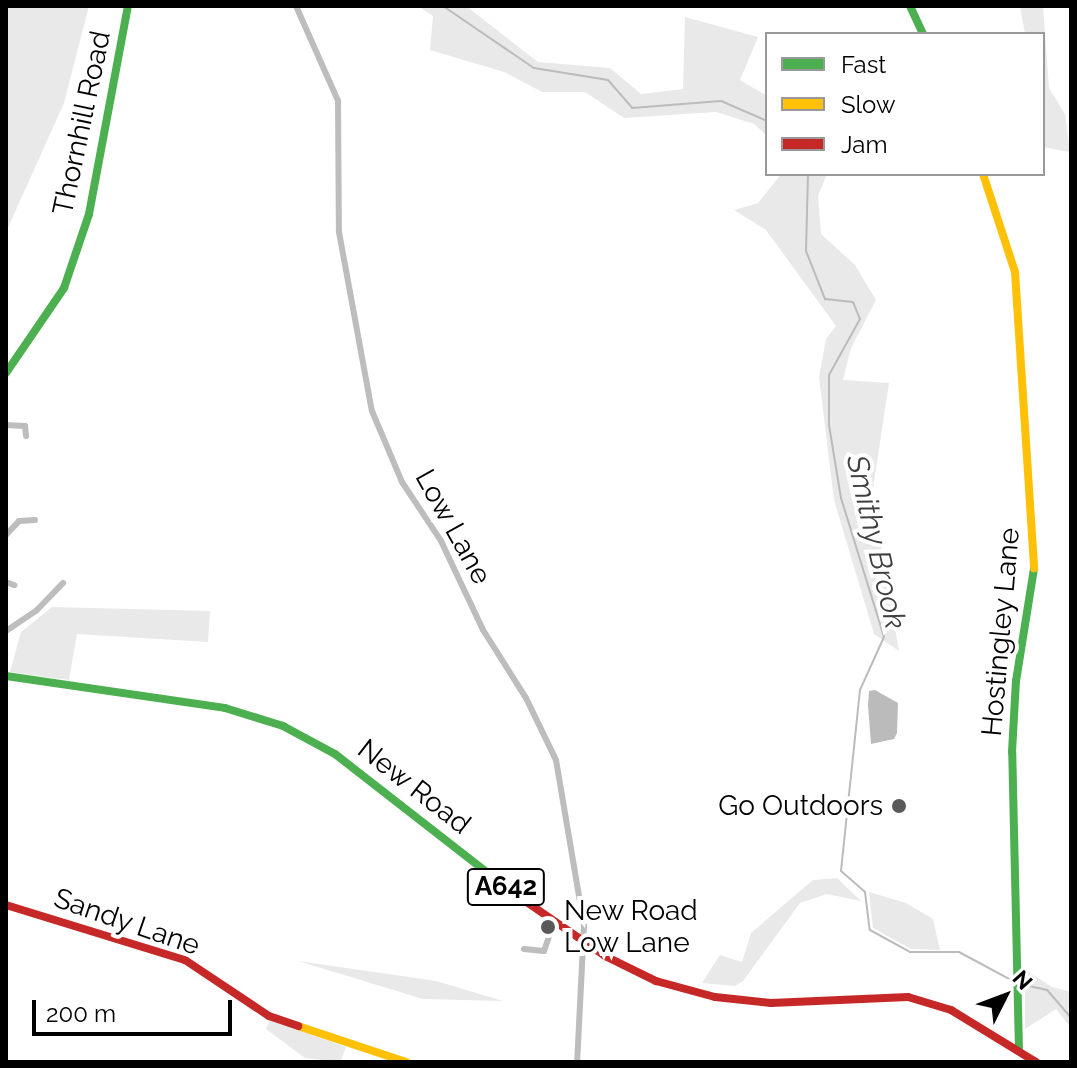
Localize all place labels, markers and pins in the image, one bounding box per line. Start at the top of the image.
place label: Go Outdoors [718,789,883,823]
marker: Go Outdoors [890,797,908,815]
place label: New Road Low Lane [564,894,698,960]
marker: New Road Low Lane [539,918,557,936]

